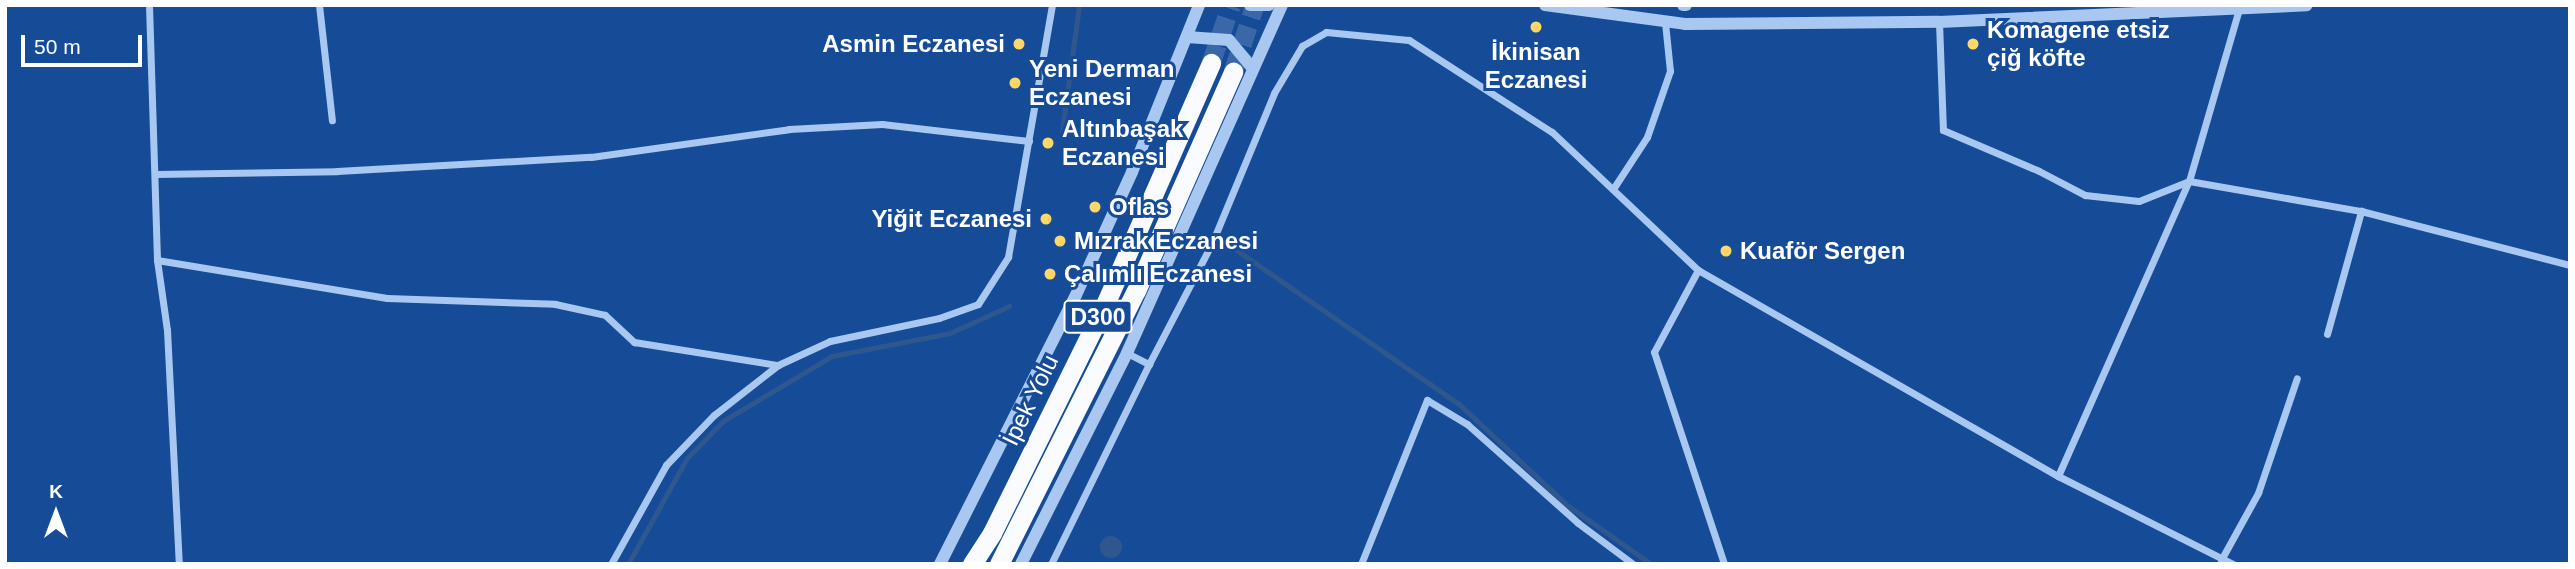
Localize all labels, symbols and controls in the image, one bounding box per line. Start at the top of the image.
place label: Komagene etsiz çiğ köfte [1987,16,2170,72]
marker: İkinisan Eczanesi [1528,19,1544,35]
scale bar [24,21,145,65]
place label: Asmin Eczanesi [822,30,1005,58]
text: 50 m [34,35,81,58]
marker: Asmin Eczanesi [1011,36,1027,52]
marker: Komagene etsiz çiğ köfte [1965,36,1981,52]
place label: İkinisan Eczanesi [1485,38,1587,94]
place label: Yeni Derman Eczanesi [1029,55,1174,111]
marker: Yeni Derman Eczanesi [1007,75,1023,91]
place label: Altınbaşak Eczanesi [1062,115,1183,171]
marker: Altınbaşak Eczanesi [1040,135,1056,151]
place label: Oflas [1109,193,1169,221]
marker: Oflas [1087,199,1103,215]
place label: Yiğit Eczanesi [871,205,1032,233]
marker: Yiğit Eczanesi [1038,211,1054,227]
place label: Mızrak Eczanesi [1074,227,1258,255]
marker: Mızrak Eczanesi [1052,233,1068,249]
place label: Kuaför Sergen [1740,237,1905,265]
marker: Kuaför Sergen [1718,243,1734,259]
place label: Çalımlı Eczanesi [1064,260,1252,288]
marker: Çalımlı Eczanesi [1042,266,1058,282]
road number: D300 [1063,298,1133,336]
street label: İpek Yolu [996,350,1064,450]
north arrow [21,478,91,548]
text: K [49,481,63,502]

